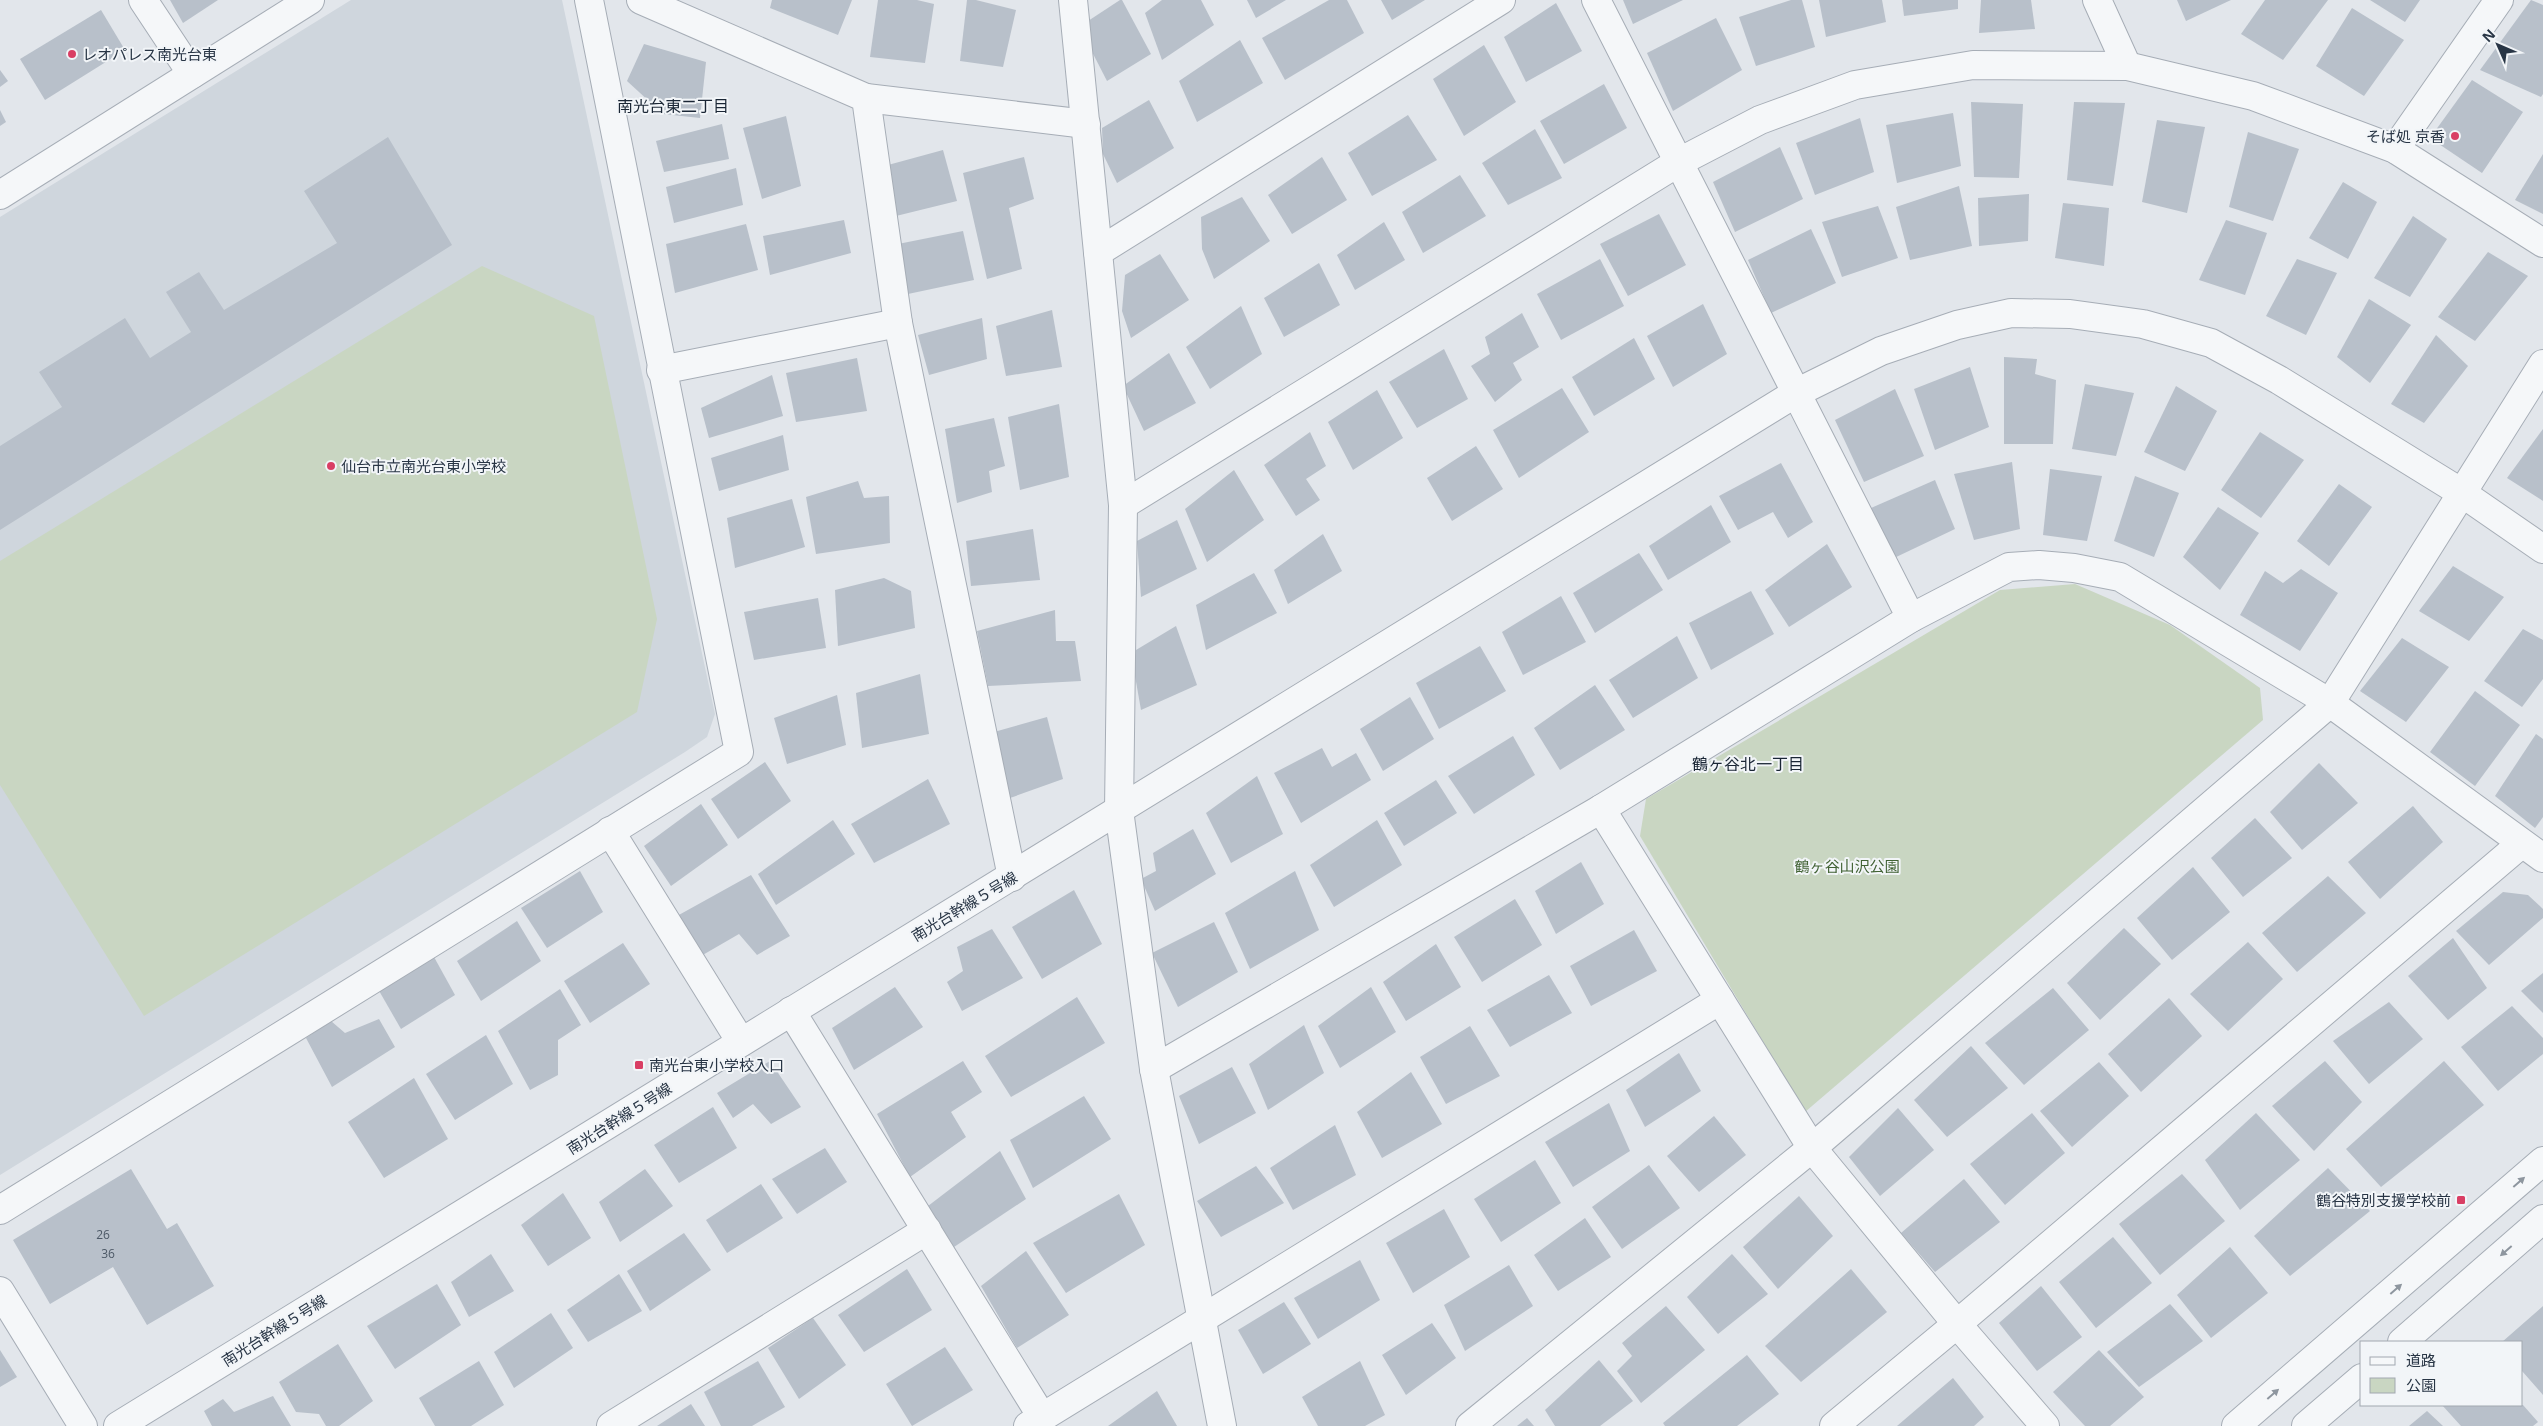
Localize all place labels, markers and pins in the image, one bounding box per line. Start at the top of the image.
place label: レオパレス南光台東 [82,44,217,64]
marker: レオパレス南光台東 [66,48,78,60]
place label: そば処 京香 [2366,126,2445,146]
marker: そば処 京香 [2449,130,2461,142]
place label: 仙台市立南光台東小学校 [341,456,506,476]
marker: 仙台市立南光台東小学校 [325,460,337,472]
place label: 南光台東小学校入口 [649,1055,784,1075]
marker: 南光台東小学校入口 [633,1059,645,1071]
place label: 鶴谷特別支援学校前 [2316,1190,2451,1210]
marker: 鶴谷特別支援学校前 [2455,1194,2467,1206]

